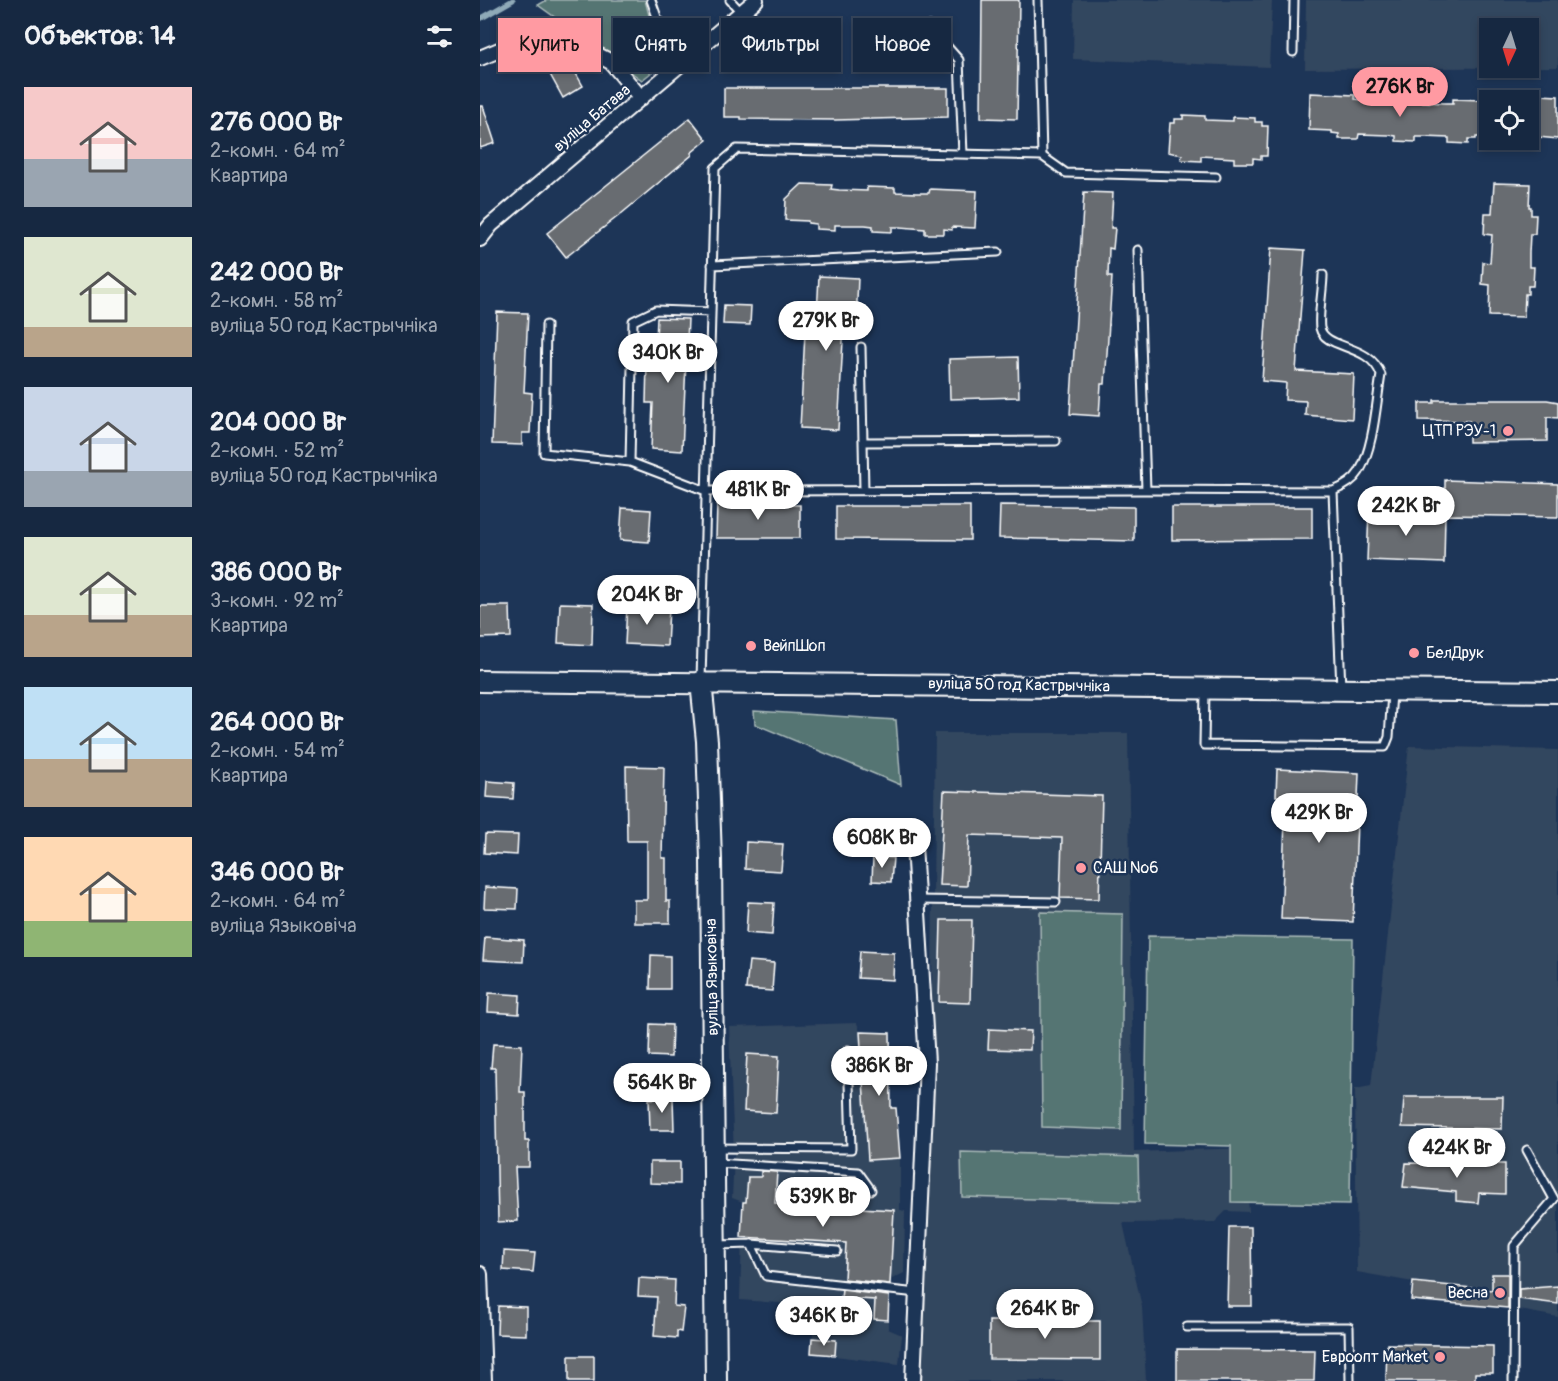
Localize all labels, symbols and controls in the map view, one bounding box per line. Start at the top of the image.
chip: Купить [498,18,601,72]
chip: Снять [613,18,709,72]
chip: Фильтры [721,18,841,72]
chip: Новое [853,18,951,72]
north arrow [1479,18,1539,78]
map controls [1479,18,1539,150]
text: Объектов: 14 [24,20,175,52]
icon: filters [423,20,456,53]
pin: 276K Br [1345,67,1455,118]
text: 276K Br [1366,74,1434,99]
street label: вуліца Батава [549,80,635,156]
button: locate [1479,90,1539,150]
text: 276 000 Br [210,106,342,138]
icon: home [72,111,144,183]
text: 2-комн. · 64 m² [210,138,346,163]
text: Квартира [210,163,288,188]
text: 242 000 Br [210,256,343,288]
icon: home [72,261,144,333]
text: 2-комн. · 58 m² [210,288,343,313]
pin: 279K Br [771,301,881,352]
text: 279K Br [793,308,859,333]
text: вуліца 50 год Кастрычніка [210,313,438,338]
pin: 340K Br [613,333,723,384]
text: 340K Br [632,340,704,365]
text: 204 000 Br [210,406,346,438]
icon: home [72,411,144,483]
place label: ЦТП РЭУ-1 [1422,421,1496,441]
marker: ЦТП РЭУ-1 [1501,424,1515,438]
text: 2-комн. · 52 m² [210,438,344,463]
text: вуліца 50 год Кастрычніка [210,463,438,488]
pin: 481K Br [703,470,813,521]
text: 481K Br [726,477,790,502]
pin: 242K Br [1351,486,1461,537]
text: 242K Br [1372,493,1440,518]
text: 386 000 Br [210,556,341,588]
icon: home [72,561,144,633]
pin: 204K Br [592,575,702,626]
text: 204K Br [611,582,683,607]
text: 3-комн. · 92 m² [210,588,344,613]
text: Квартира [210,613,288,638]
place label: ВейпШоп [763,636,826,656]
marker: ВейпШоп [744,639,758,653]
place label: БелДрук [1426,643,1484,663]
marker: БелДрук [1407,646,1421,660]
street label: вуліца 50 год Кастрычніка [928,673,1110,697]
text: 264 000 Br [210,706,343,738]
icon: home [72,711,144,783]
text: 2-комн. · 54 m² [210,738,345,763]
text: Квартира [210,763,288,788]
pin: 429K Br [1264,793,1374,844]
text: 429K Br [1285,800,1353,825]
pin: 608K Br [827,818,937,869]
text: 608K Br [847,825,917,850]
text: 346 000 Br [210,856,343,888]
place label: САШ №6 [1093,858,1159,878]
icon: home [72,861,144,933]
marker: САШ №6 [1074,861,1088,875]
text: 2-комн. · 64 m² [210,888,346,913]
text: вуліца Языковіча [210,913,357,938]
street label: вуліца Языковіча [701,918,723,1036]
pin: 386K Br [824,1046,934,1097]
text: 386K Br [845,1053,913,1078]
pin: 564K Br [607,1063,717,1114]
text: 564K Br [628,1070,696,1095]
pin: 424K Br [1402,1128,1512,1179]
text: 424K Br [1422,1135,1492,1160]
pin: 539K Br [768,1177,878,1228]
text: 539K Br [789,1184,857,1209]
place label: Весна [1448,1283,1488,1303]
marker: Весна [1493,1286,1507,1300]
pin: 264K Br [990,1289,1100,1340]
pin: 346K Br [769,1296,879,1347]
text: 264K Br [1010,1296,1080,1321]
text: 346K Br [789,1303,859,1328]
place label: Евроопт Market [1322,1347,1429,1367]
marker: Евроопт Market [1433,1350,1447,1364]

